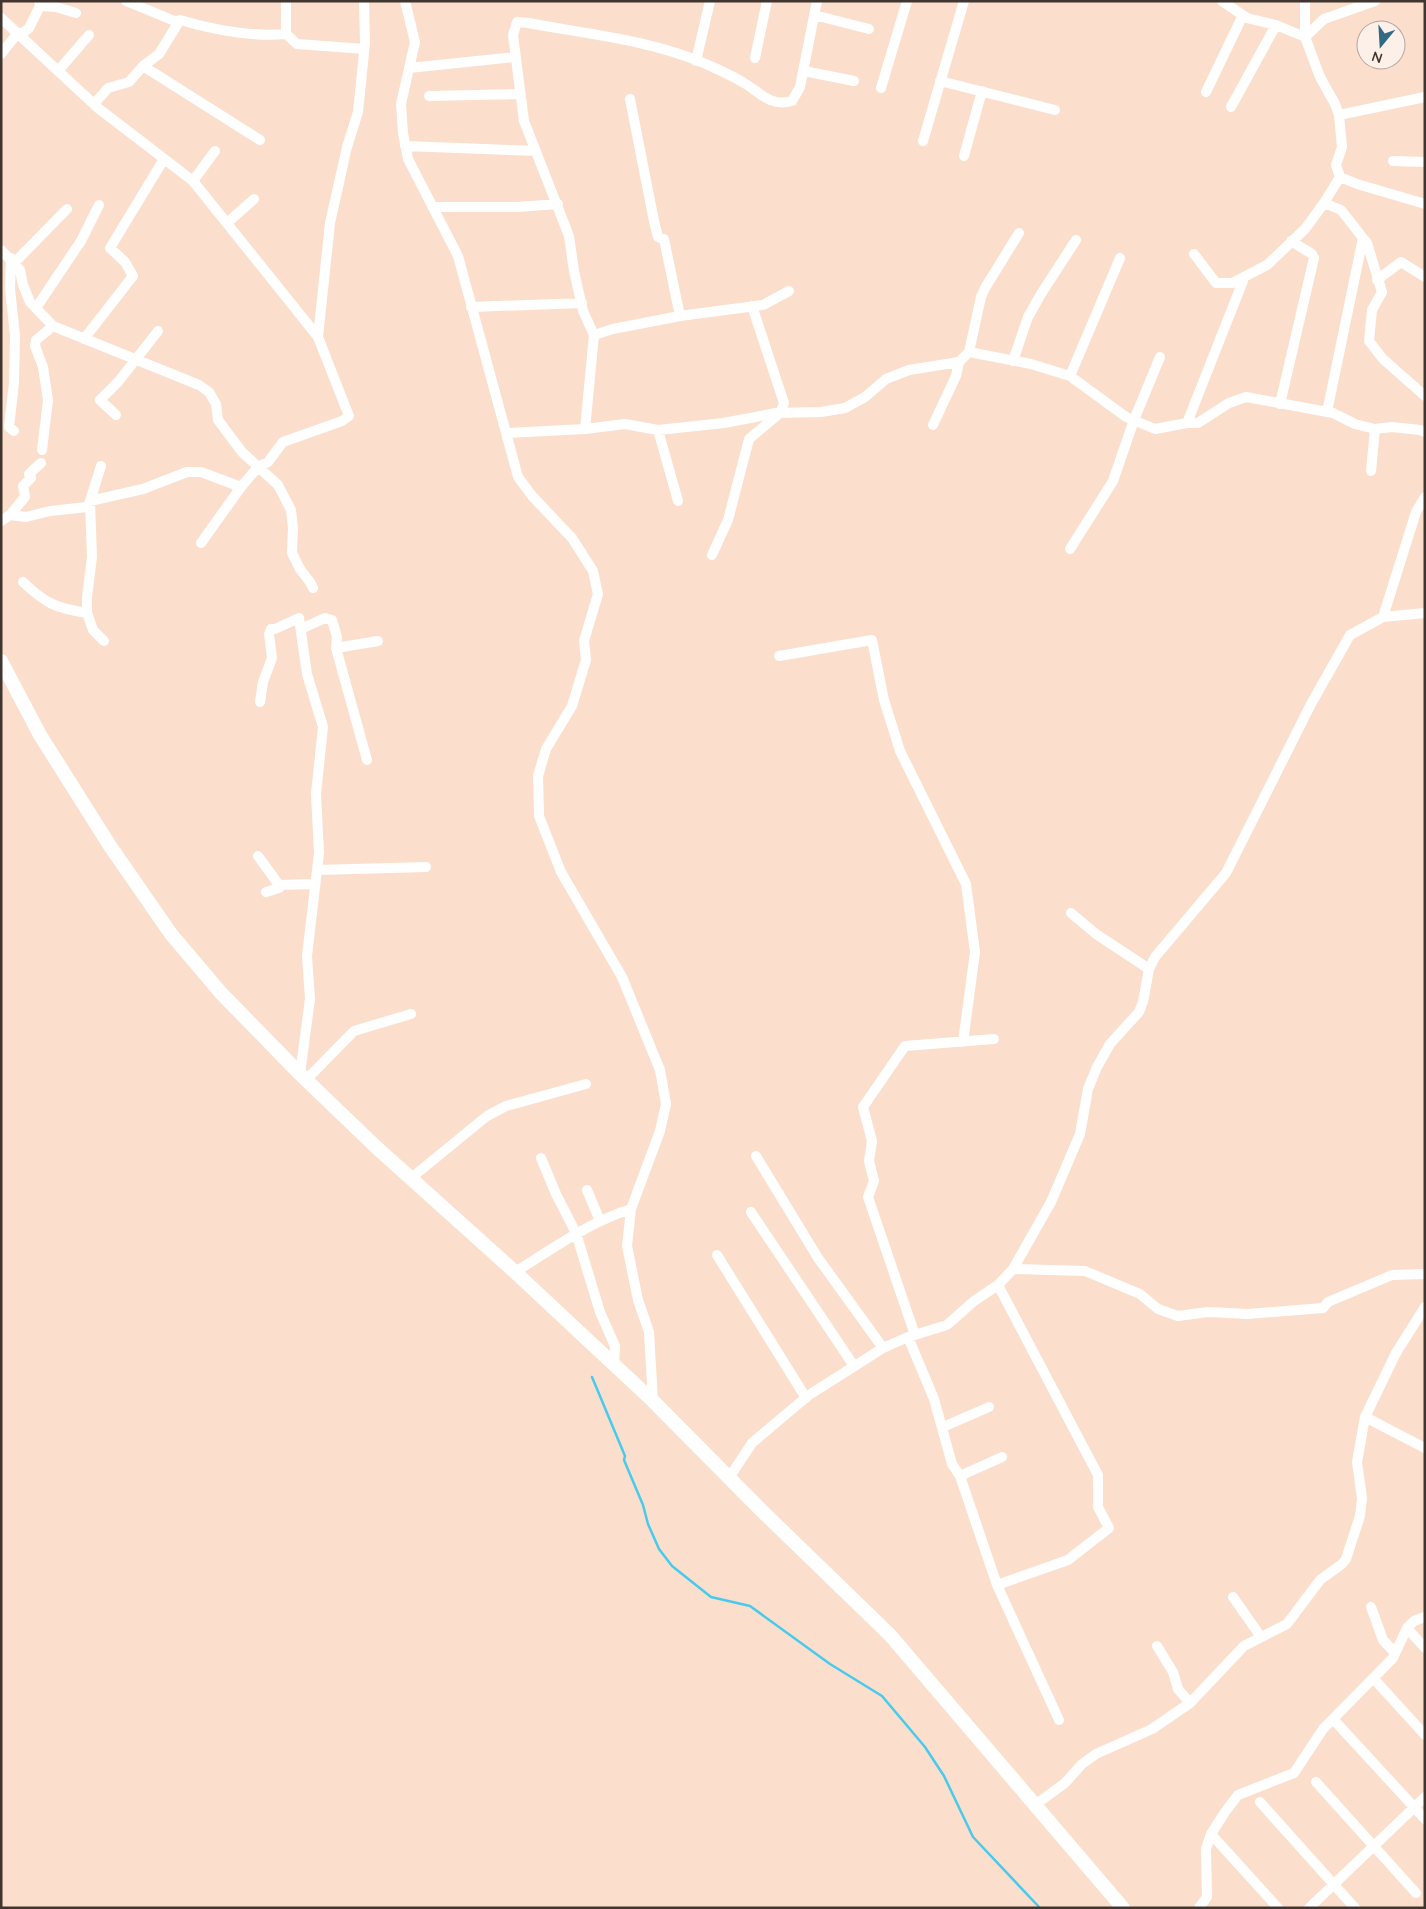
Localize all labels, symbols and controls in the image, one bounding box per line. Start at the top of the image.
north arrow [1356,20,1406,70]
text: N [1369,47,1385,68]

